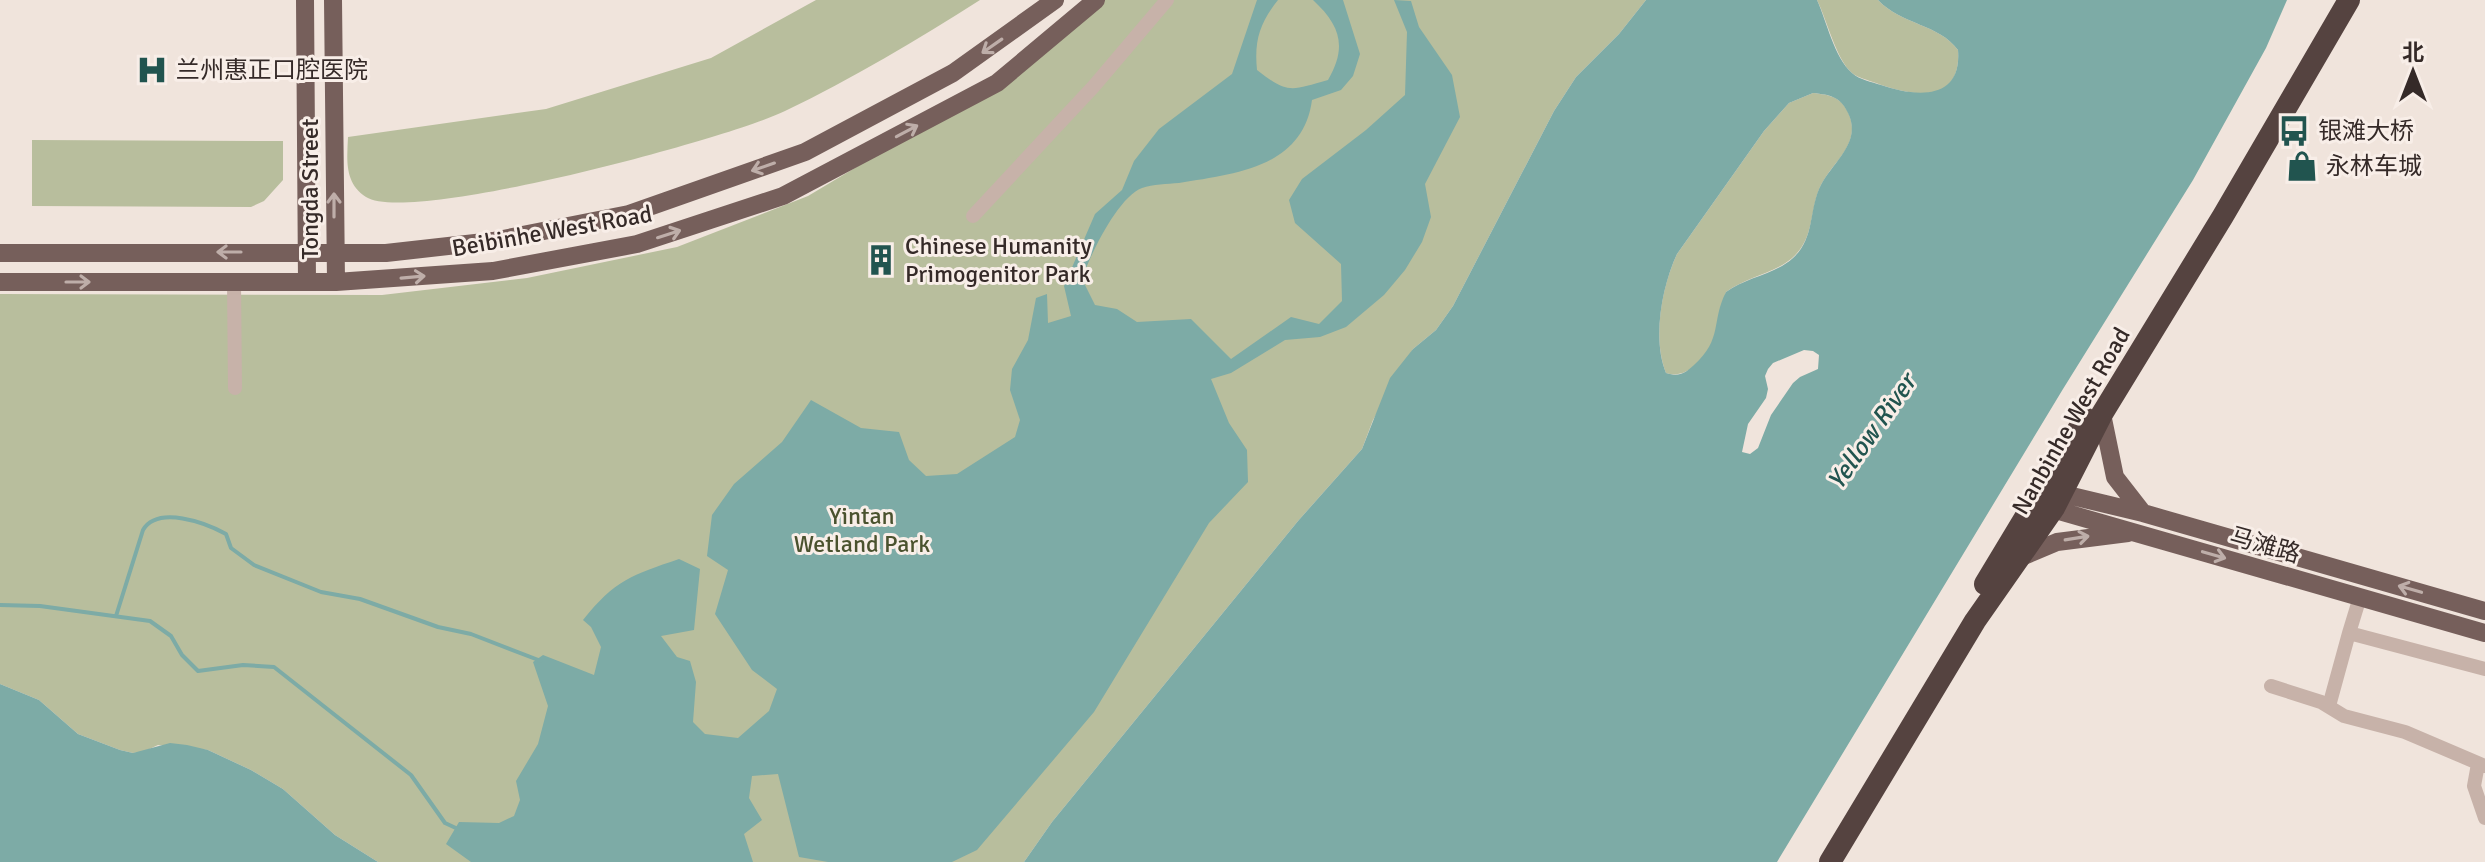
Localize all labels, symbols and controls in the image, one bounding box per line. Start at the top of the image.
north arrow [2373,32,2453,112]
one-way arrow [982,38,1004,54]
text: 北 [2402,39,2424,66]
hospital icon: 兰州惠正口腔医院 [135,53,169,87]
place label: 兰州惠正口腔医院 [176,55,368,85]
bus stop icon: 银滩大桥 [2277,114,2311,148]
place label: 银滩大桥 [2318,116,2414,146]
street label: Tongda Street [295,119,325,259]
one-way arrow [894,122,918,138]
shop icon: 永林车城 [2285,149,2319,183]
place label: 永林车城 [2326,151,2422,181]
one-way arrow [751,161,776,175]
one-way arrow [326,192,342,219]
street label: Beibinhe West Road [450,199,654,263]
one-way arrow [656,226,681,240]
place label: Chinese Humanity Primogenitor Park [905,231,1092,289]
building icon: Chinese Humanity Primogenitor Park [864,243,898,277]
one-way arrow [216,244,243,260]
one-way arrow [399,269,426,284]
one-way arrow [64,274,91,290]
street label: Nanbinhe West Road [2005,322,2137,520]
water label: Yellow River [1821,365,1925,496]
park label: Yintan Wetland Park [794,501,930,559]
street label: 马滩路 [2226,521,2304,569]
one-way arrow [2064,530,2089,545]
one-way arrow [2200,548,2226,563]
one-way arrow [2398,581,2424,596]

